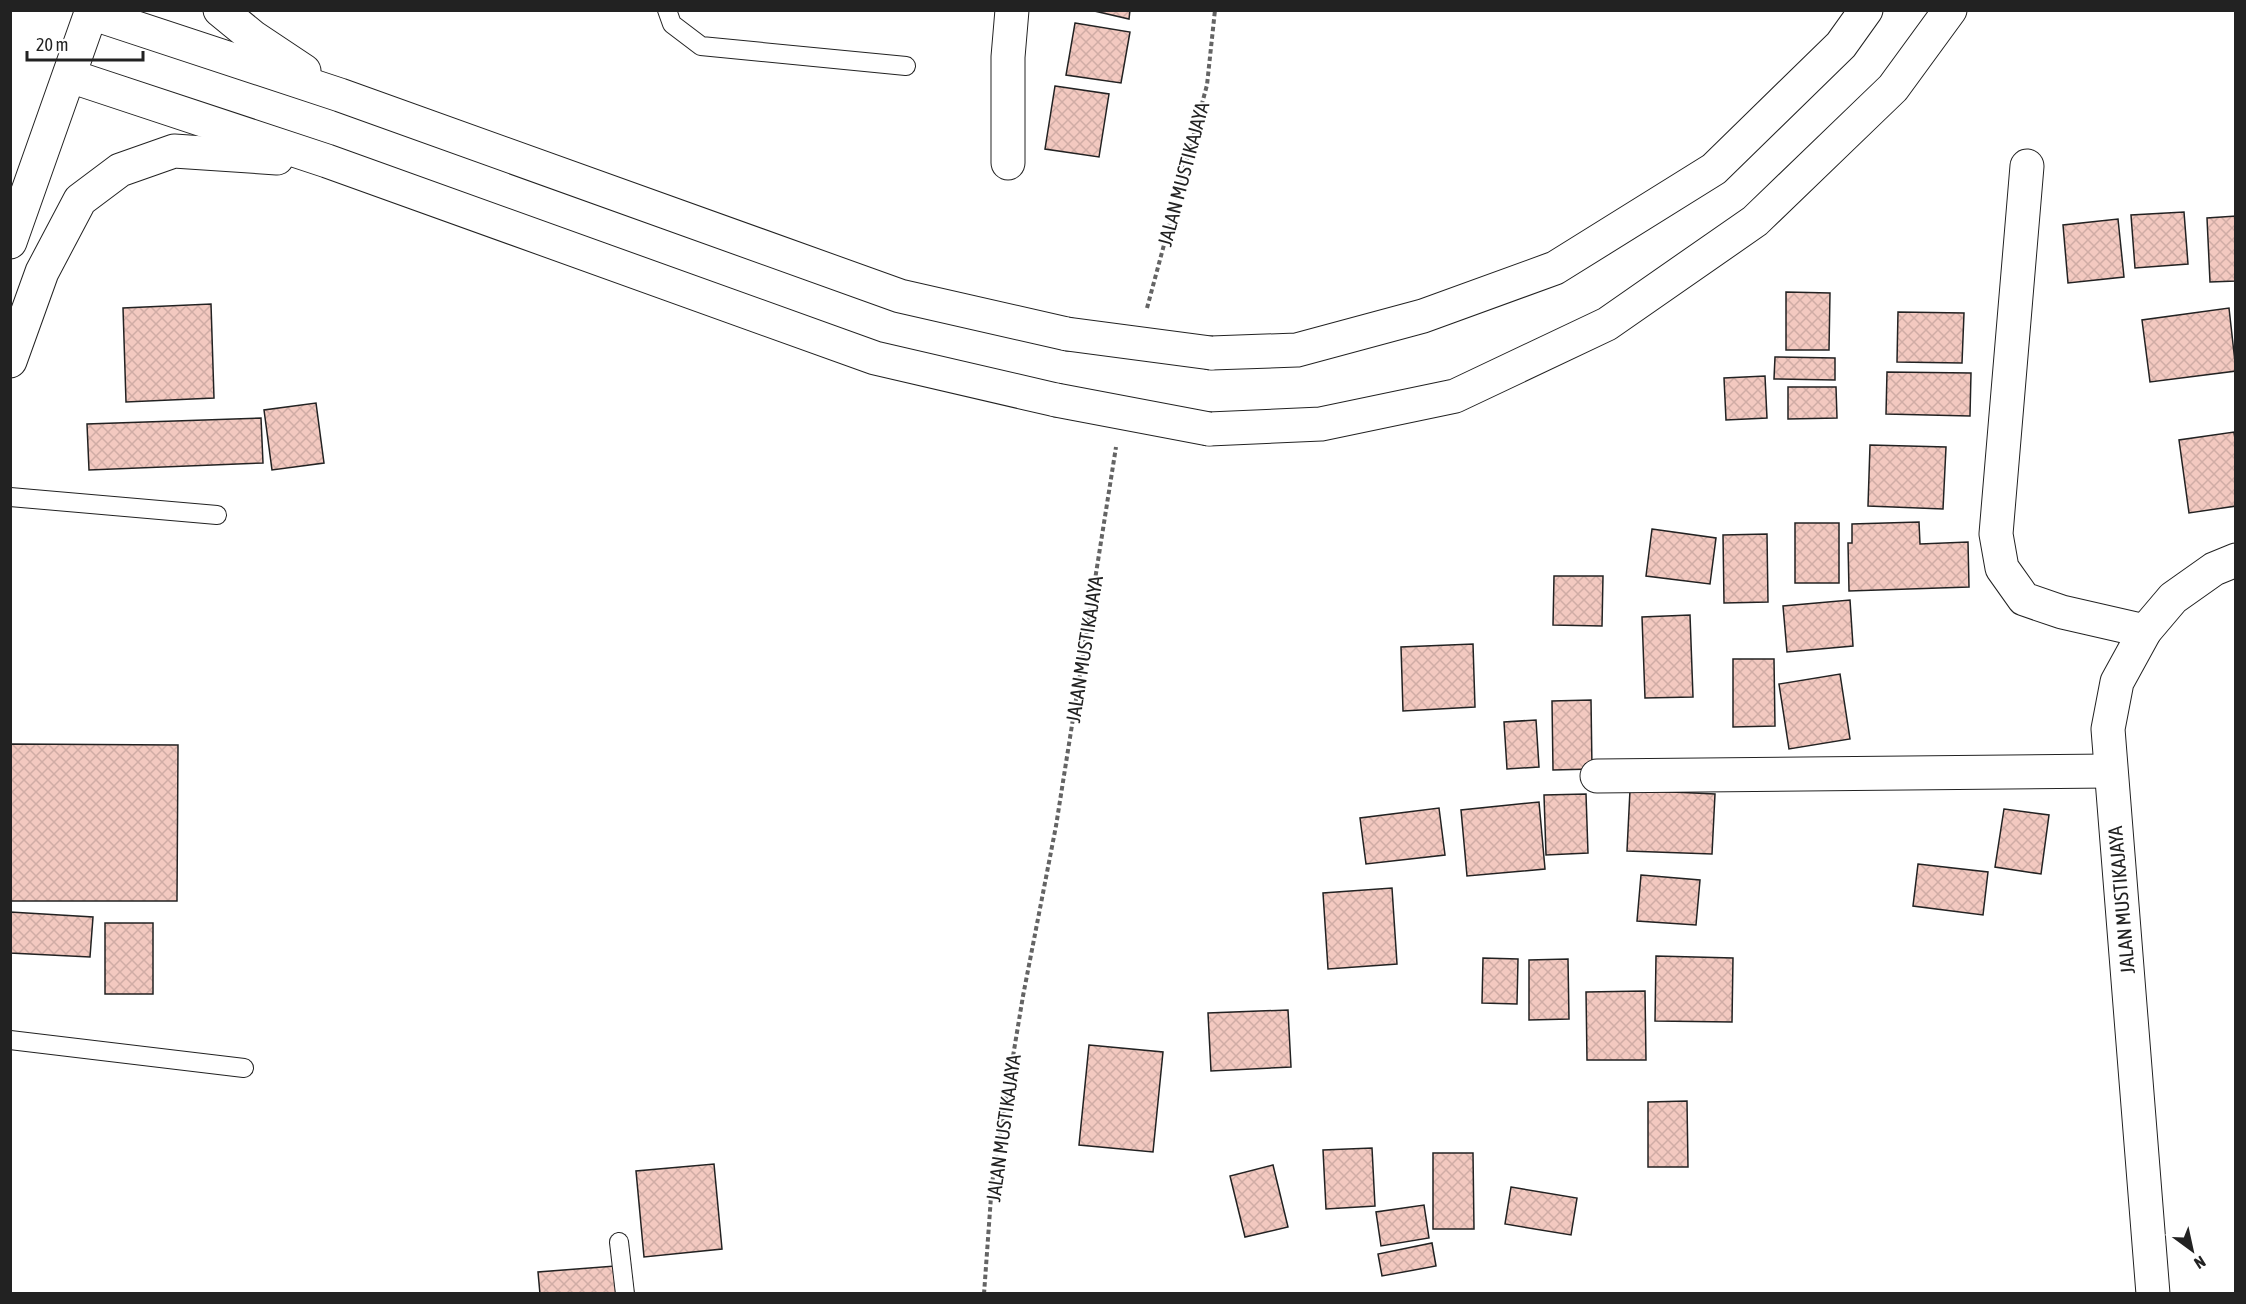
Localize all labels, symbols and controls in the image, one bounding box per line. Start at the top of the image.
scale bar [27,24,142,62]
text: 20 m [36,34,68,55]
street label: JALAN MUSTIKAJAYA [1153,99,1213,249]
street label: JALAN MUSTIKAJAYA [1061,574,1107,724]
street label: JALAN MUSTIKAJAYA [2103,825,2139,975]
street label: JALAN MUSTIKAJAYA [981,1053,1025,1203]
north arrow [2162,1220,2222,1280]
text: N [2191,1252,2209,1273]

